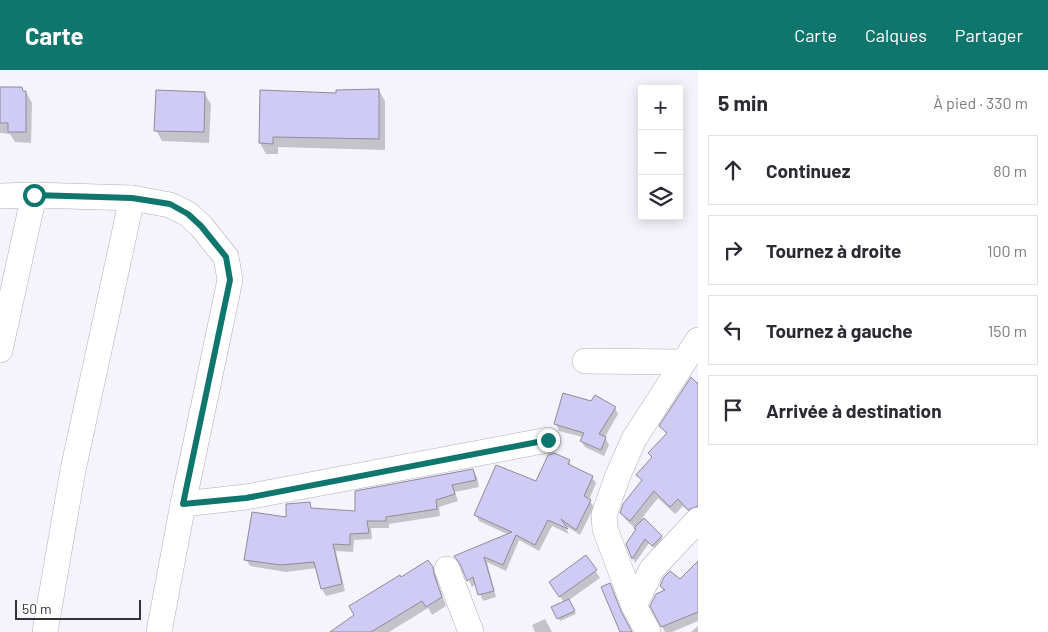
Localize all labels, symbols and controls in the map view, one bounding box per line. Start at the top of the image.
text: Carte [25,21,84,50]
text: Carte [794,24,837,46]
text: Calques [865,24,927,46]
text: Partager [955,24,1023,46]
map controls [638,85,683,220]
button: + [638,85,683,130]
text: 5 min [718,90,768,115]
text: À pied · 330 m [933,93,1028,112]
button: − [638,130,683,175]
icon: ahead [719,156,747,184]
text: Continuez [766,159,850,182]
text: 80 m [993,161,1027,180]
button: layers [638,175,683,220]
route start [23,184,46,207]
icon: right [719,236,747,264]
text: Tournez à droite [766,239,902,262]
text: 100 m [987,241,1027,260]
icon: left [719,316,747,344]
text: Tournez à gauche [766,319,913,342]
text: 150 m [988,321,1027,340]
icon: arrive [719,396,747,424]
text: Arrivée à destination [766,399,942,422]
route end [537,429,560,452]
scale bar [15,597,141,620]
text: 50 m [22,600,51,617]

